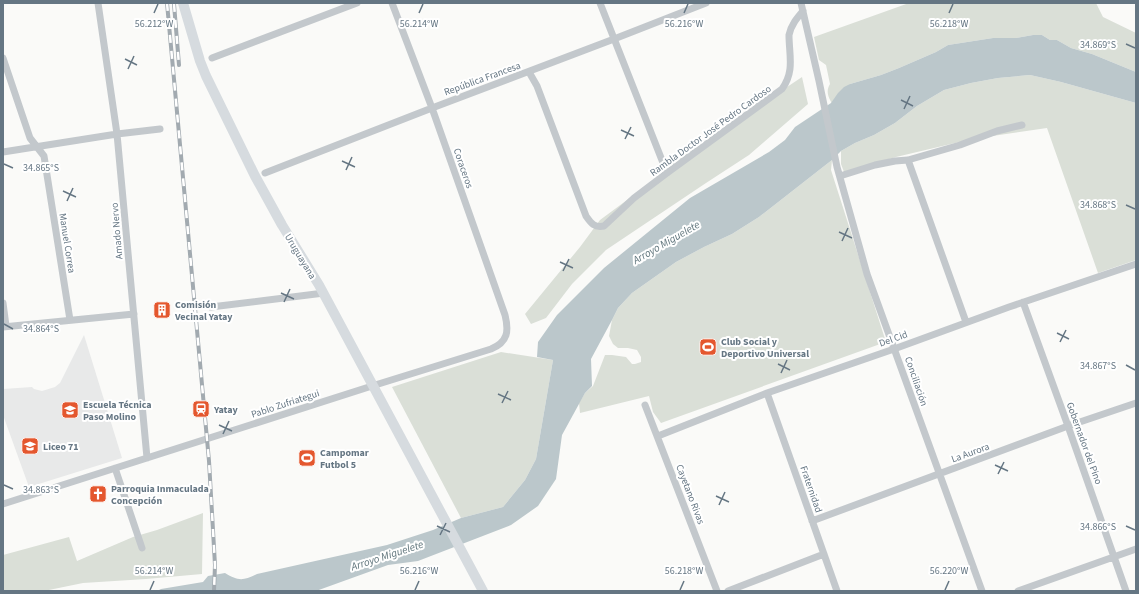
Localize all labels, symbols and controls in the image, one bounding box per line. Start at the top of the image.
text: 56.212°W [135,17,173,31]
text: 56.214°W [400,17,438,31]
text: 56.216°W [665,17,703,31]
text: 56.218°W [930,17,968,31]
text: 34.869°S [1080,38,1116,52]
street label: República Francesa [442,59,523,99]
street label: Rambla Doctor José Pedro Cardoso [647,82,774,180]
street label: Coraceros [450,146,476,190]
text: 34.865°S [23,161,59,175]
text: 34.868°S [1080,198,1116,212]
street label: Amado Nervo [108,202,126,260]
street label: Manuel Correa [55,212,79,274]
water label: Arroyo Miguelete [629,217,703,268]
street label: Uruguayana [281,231,319,282]
place label: Comisión Vecinal Yatay [174,298,233,324]
building icon: Comisión Vecinal Yatay [152,300,172,320]
text: 34.864°S [23,322,59,336]
street label: Del Cid [877,327,910,351]
place label: Club Social y Deportivo Universal [721,335,809,361]
sports icon: Club Social y Deportivo Universal [698,337,718,357]
street label: Conciliación [901,355,931,408]
text: 34.867°S [1080,359,1116,373]
street label: Pablo Zufriategui [249,386,321,422]
place label: Escuela Técnica Paso Molino [83,398,152,424]
station icon: Yatay [191,399,211,419]
school or university icon: Escuela Técnica Paso Molino [60,400,80,420]
street label: Gobernador del Pino [1063,400,1105,486]
place label: Yatay [213,403,238,417]
school or university icon: Liceo 71 [20,436,40,456]
place label: Liceo 71 [43,440,79,454]
street label: La Aurora [949,440,991,466]
place label: Campomar Futbol 5 [320,446,369,472]
sports icon: Campomar Futbol 5 [297,448,317,468]
street label: Cayetano Rivas [672,462,708,526]
street label: Fraternidad [797,464,826,515]
place label: Parroquia Inmaculada Concepción [111,482,209,508]
text: 34.863°S [23,483,59,497]
church icon: Parroquia Inmaculada Concepción [88,484,108,504]
text: 34.866°S [1080,520,1116,534]
water label: Arroyo Miguelete [348,537,425,575]
text: 56.214°W [135,564,173,578]
text: 56.216°W [400,564,438,578]
text: 56.218°W [665,564,703,578]
text: 56.220°W [930,564,968,578]

